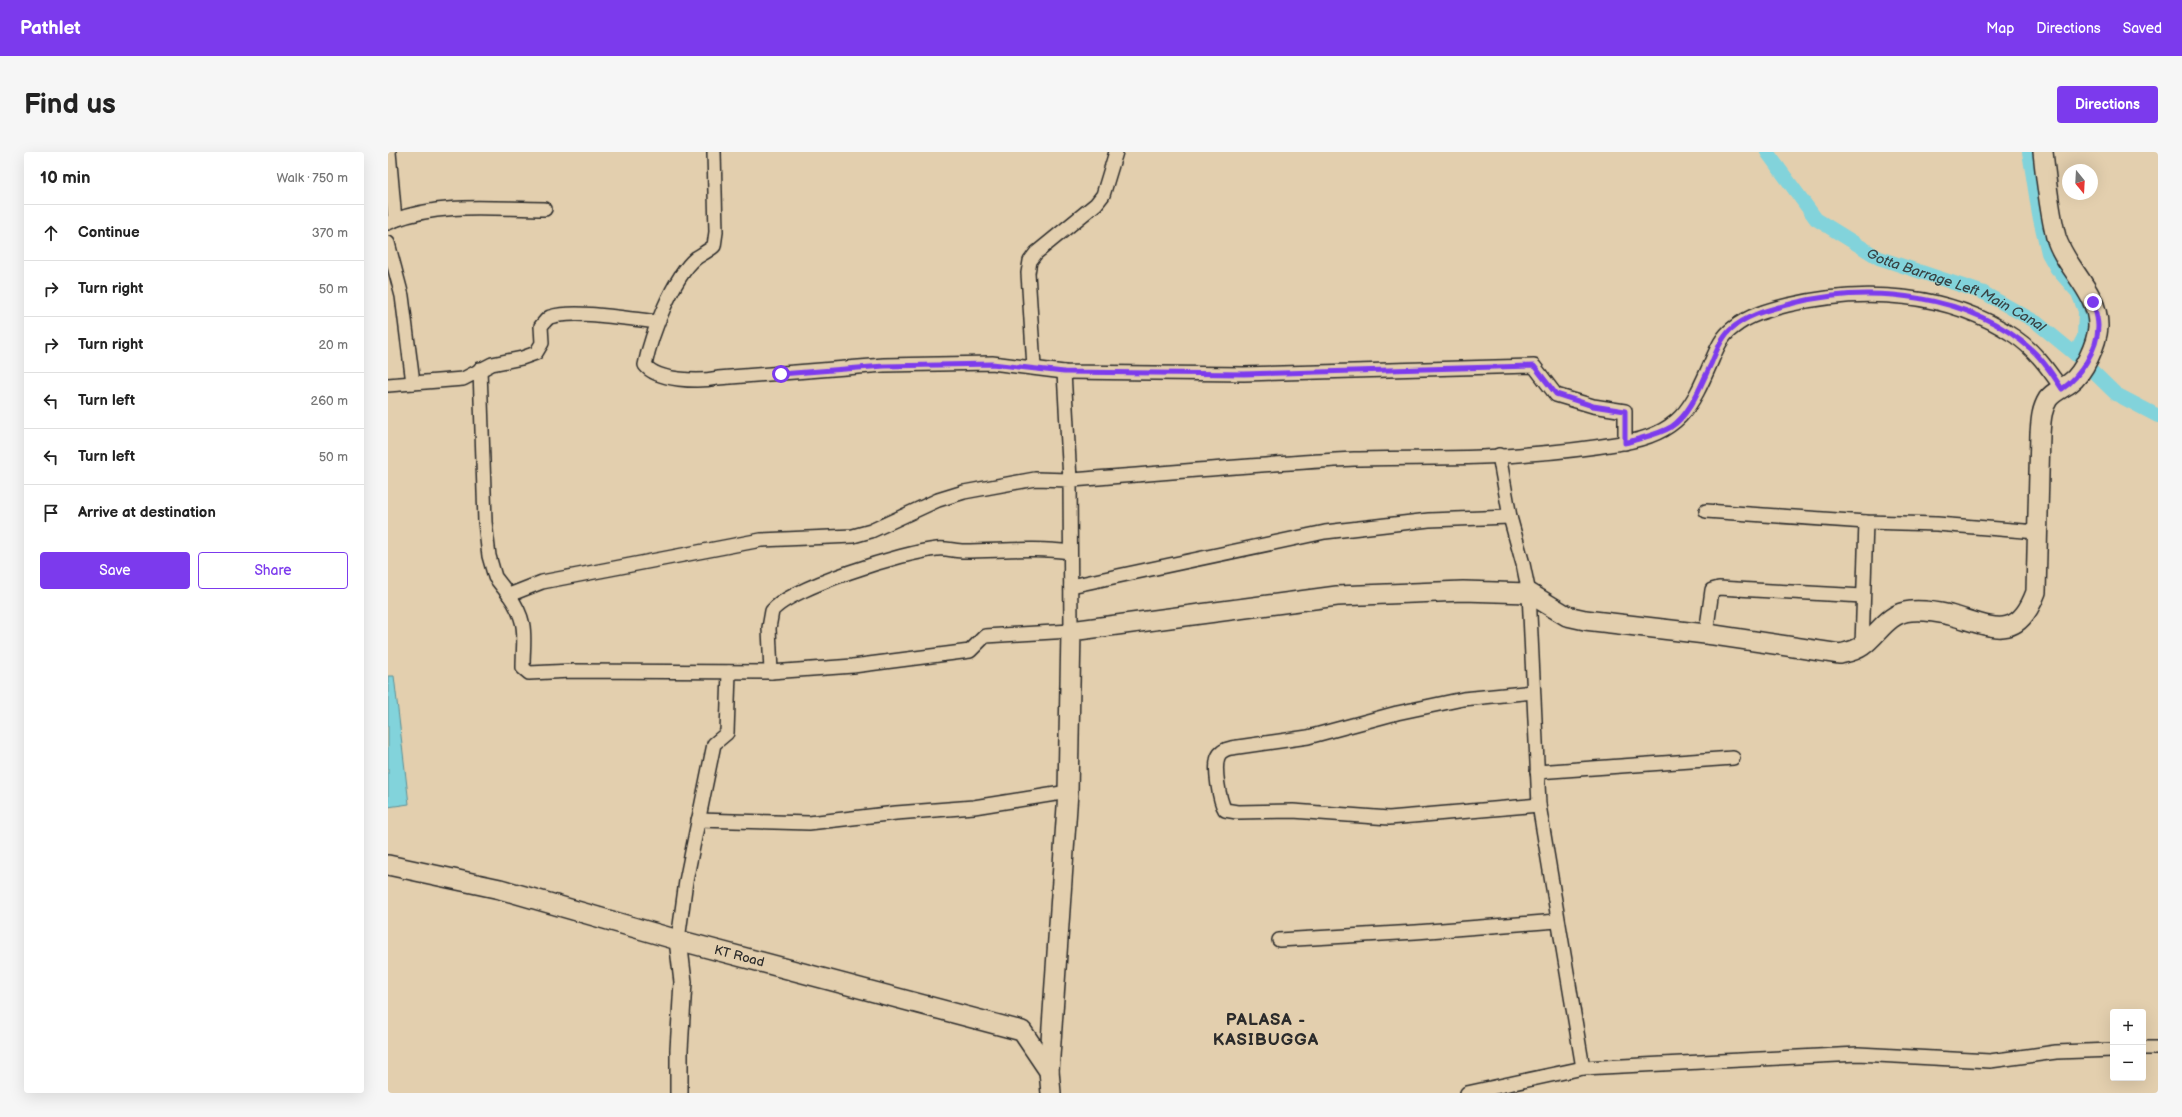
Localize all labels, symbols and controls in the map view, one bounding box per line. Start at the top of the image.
text: Pathlet [20,17,81,40]
text: Map [1986,20,2014,37]
text: Directions [2036,20,2101,37]
text: Saved [2123,20,2162,37]
button: Directions [2057,86,2158,123]
text: Find us [24,88,116,121]
north arrow [2062,164,2098,200]
text: 10 min [40,168,91,188]
text: Walk · 750 m [276,170,348,186]
icon: ahead [40,222,62,244]
text: Continue [78,223,140,242]
text: 370 m [312,225,348,241]
water label: Gotta Barrage Left Main Canal [1864,244,2050,336]
icon: right [40,278,62,300]
text: Turn right [78,279,143,298]
text: 50 m [319,281,348,297]
route end [2084,293,2102,311]
icon: right [40,334,62,356]
text: Turn right [78,335,143,354]
text: 20 m [318,337,348,353]
route start [772,365,790,383]
icon: left [40,390,62,412]
text: Turn left [78,391,135,410]
text: 260 m [310,393,348,409]
icon: left [40,446,62,468]
text: Turn left [78,447,135,466]
text: 50 m [319,449,348,465]
icon: arrive [40,502,62,524]
text: Arrive at destination [78,503,216,522]
button: Save [40,552,190,589]
button: Share [198,552,348,589]
street label: KT Road [712,942,766,970]
map controls [2110,1009,2146,1081]
button: + [2110,1009,2146,1045]
district label: PALASA - KASIBUGGA [1213,1010,1319,1050]
button: − [2110,1045,2146,1081]

